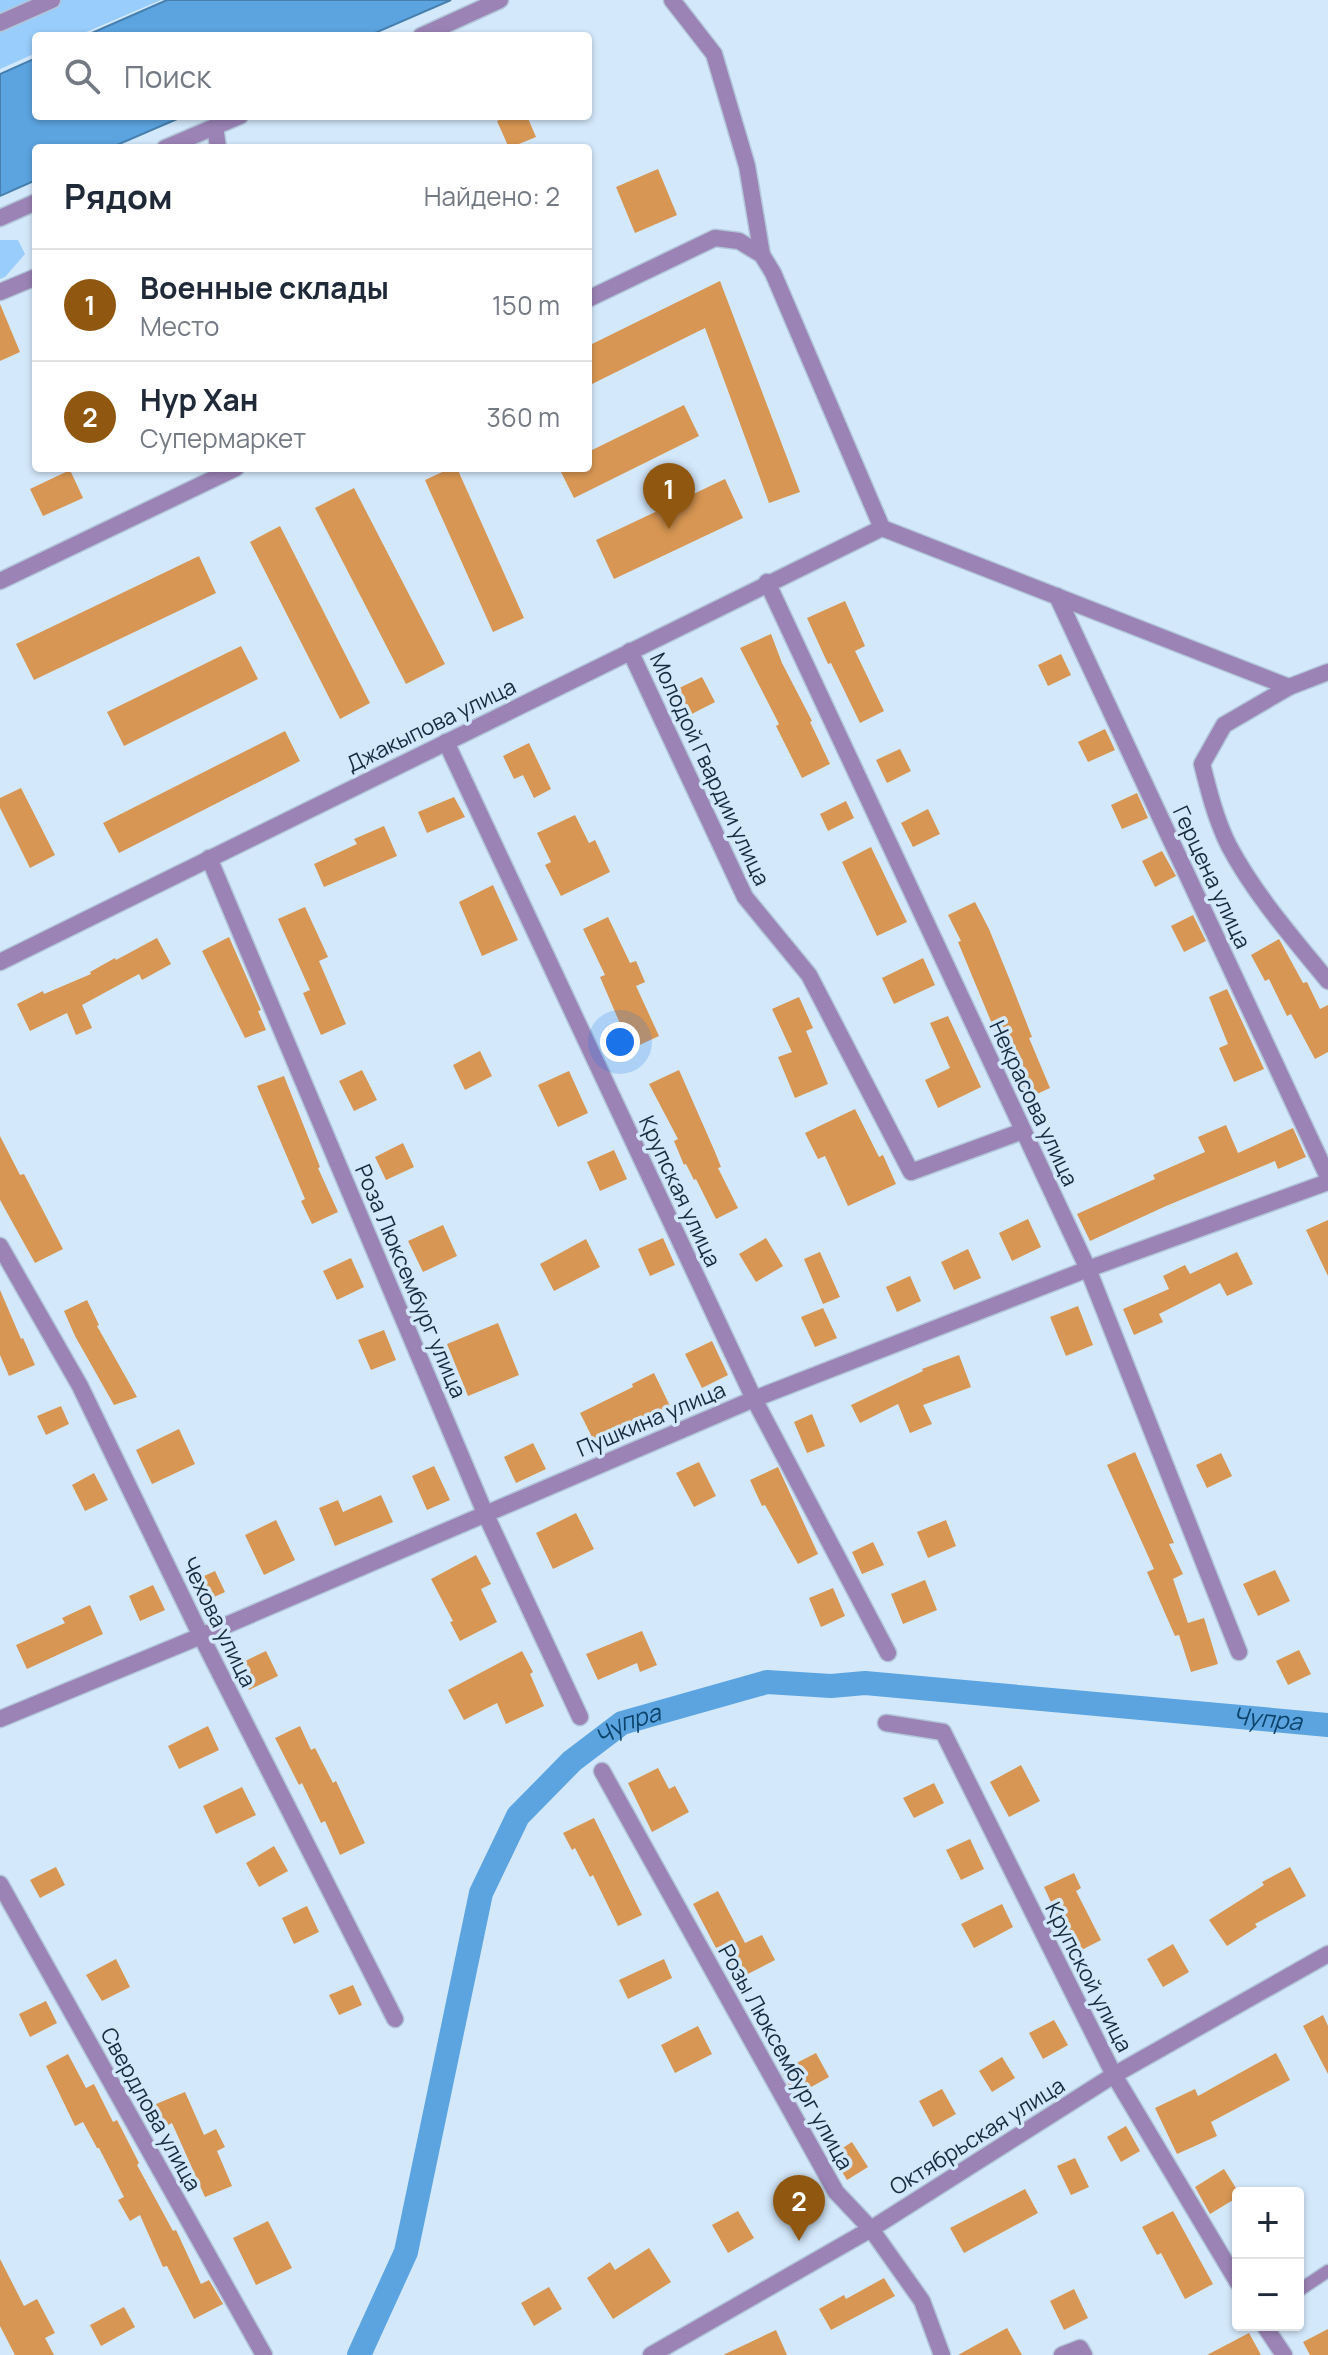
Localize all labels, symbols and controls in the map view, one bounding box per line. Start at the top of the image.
search box [32,32,592,120]
icon: search [60,54,104,98]
text: Поиск [124,56,211,97]
text: Рядом [64,173,173,219]
text: Найдено: 2 [424,178,560,214]
text: Военные склады [140,267,389,308]
text: 1 [84,287,96,323]
text: 150 m [492,287,560,323]
text: Место [140,308,219,344]
text: Нур Хан [140,379,259,420]
text: 2 [82,399,98,435]
text: 360 m [486,399,560,435]
text: Супермаркет [140,420,306,456]
pin: 1 [643,463,695,529]
street label: Молодой Гвардии улица [643,648,777,890]
street label: Джакыпова улица [341,671,521,779]
street label: Герцена улица [1166,801,1258,953]
street label: Некрасова улица [982,1015,1086,1191]
your location [600,1022,640,1062]
street label: Крупская улица [632,1110,728,1272]
street label: Роза Люксембург улица [348,1160,474,1402]
street label: Пушкина улица [572,1374,730,1464]
street label: Чехова улица [175,1552,263,1692]
water label: Чупра [587,1694,666,1753]
water label: Чупра [1231,1698,1305,1738]
street label: Крупской улица [1038,1897,1140,2057]
street label: Розы Люксембург улица [711,1939,861,2175]
street label: Свердлова улица [94,2022,208,2196]
street label: Октябрьская улица [884,2070,1070,2202]
pin: 2 [773,2175,825,2241]
map controls [1232,2187,1304,2331]
button: + [1232,2187,1304,2259]
button: − [1232,2259,1304,2331]

